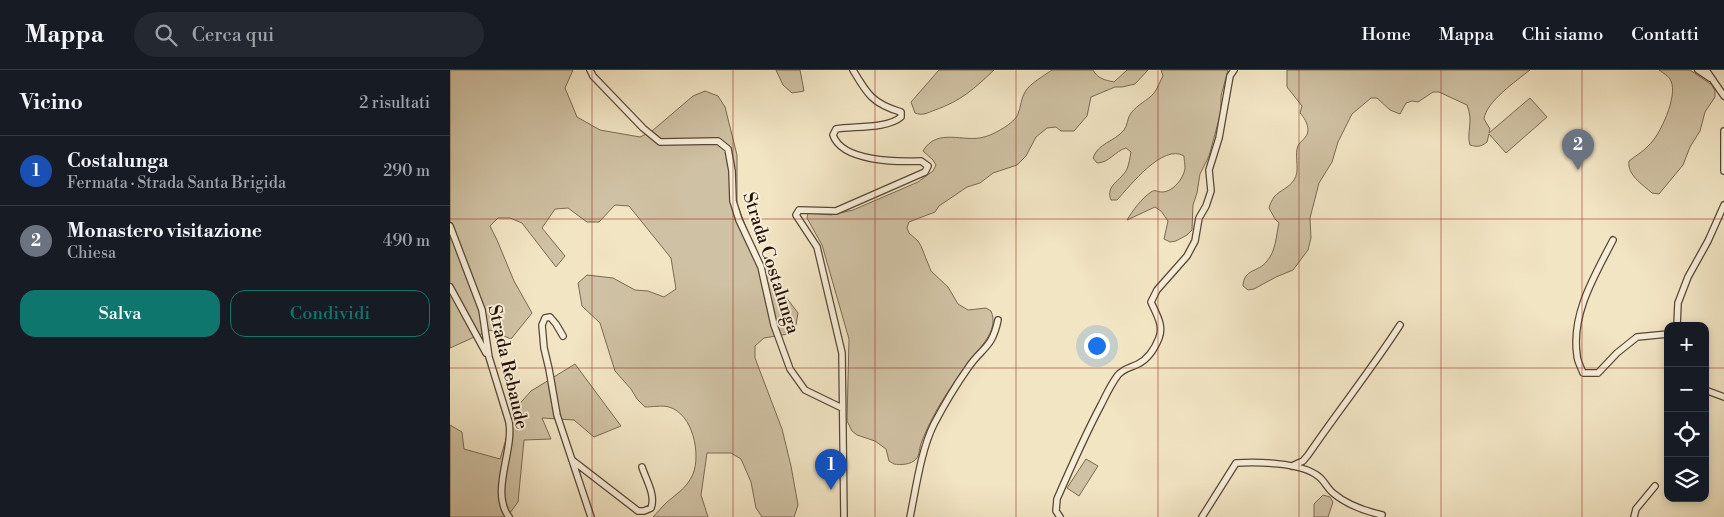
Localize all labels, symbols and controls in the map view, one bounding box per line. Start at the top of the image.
search box [134,12,484,57]
text: Mappa [25,20,104,50]
icon: search [152,21,180,49]
text: Cerca qui [192,23,274,47]
text: Home [1361,23,1411,46]
text: Mappa [1439,23,1494,46]
text: Chi siamo [1522,23,1603,46]
text: Contatti [1631,23,1699,46]
text: Vicino [20,90,83,116]
text: 2 risultati [359,93,430,113]
pin: 2 [1562,129,1594,170]
text: Costalunga [67,149,168,173]
text: 1 [32,161,40,181]
text: 290 m [383,161,430,181]
text: Fermata · Strada Santa Brigida [67,173,286,193]
street label: Strada Costalunga [737,189,805,338]
text: Monastero visitazione [67,219,262,243]
text: 2 [31,231,41,251]
text: 490 m [383,231,430,251]
text: Chiesa [67,243,116,263]
button: Salva [20,290,220,337]
button: Condividi [230,290,430,337]
street label: Strada Rebaude [483,303,533,431]
map controls [1664,322,1709,502]
button: + [1664,322,1709,367]
your location [1084,333,1110,359]
button: − [1664,367,1709,412]
button: locate [1664,412,1709,457]
pin: 1 [815,449,847,490]
button: layers [1664,457,1709,502]

